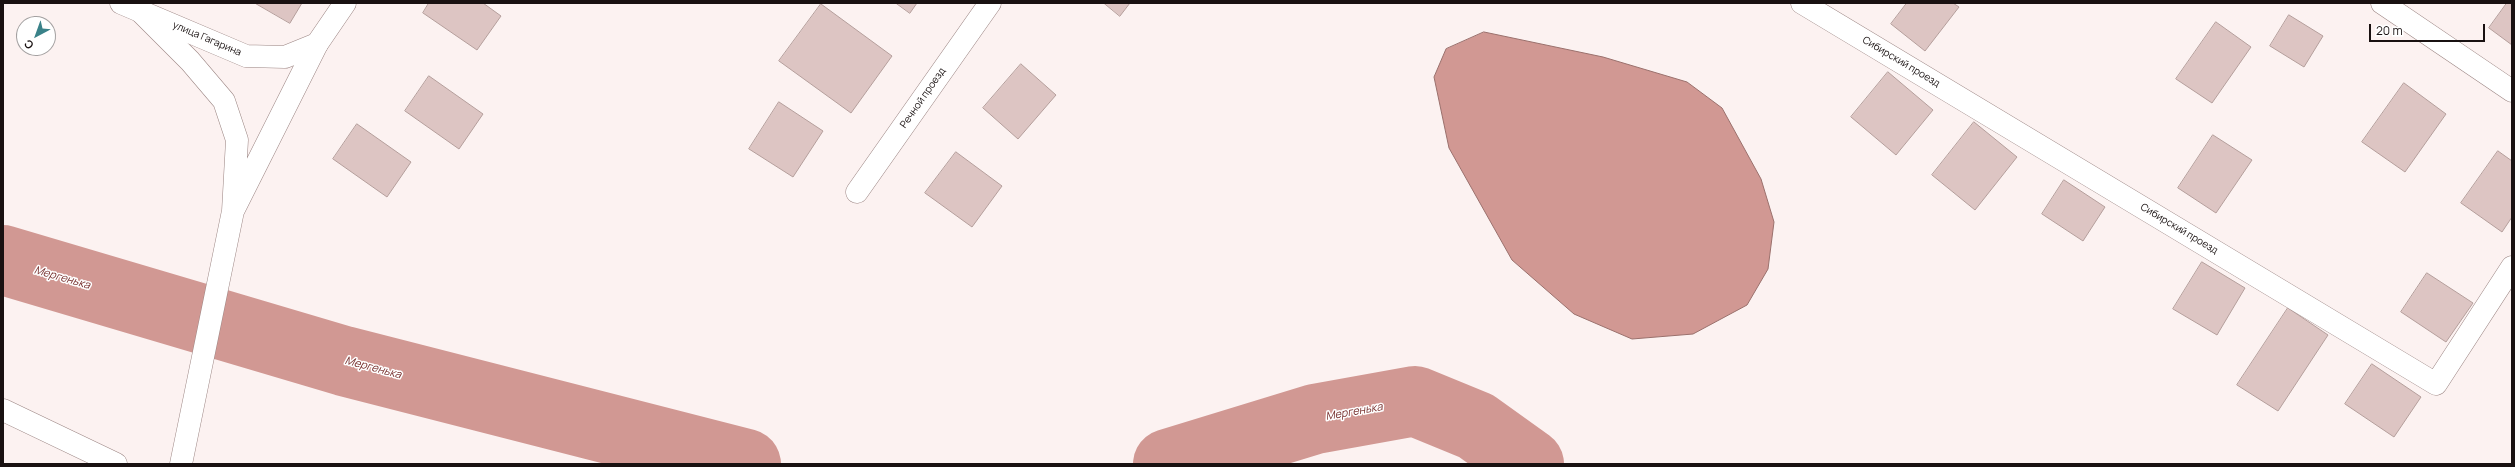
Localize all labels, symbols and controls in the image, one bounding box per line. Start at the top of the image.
north arrow [16,16,56,56]
scale bar [2371,16,2487,42]
street label: улица Гагарина [171,19,243,59]
text: 20 m [2376,22,2403,39]
street label: Сибирский проезд [1860,34,1942,90]
text: С [20,36,36,53]
street label: Речной проезд [898,65,948,131]
street label: Сибирский проезд [2138,201,2220,257]
water label: Мергенька [32,264,92,292]
water label: Мергенька [343,354,403,382]
water label: Мергенька [1324,400,1384,424]

